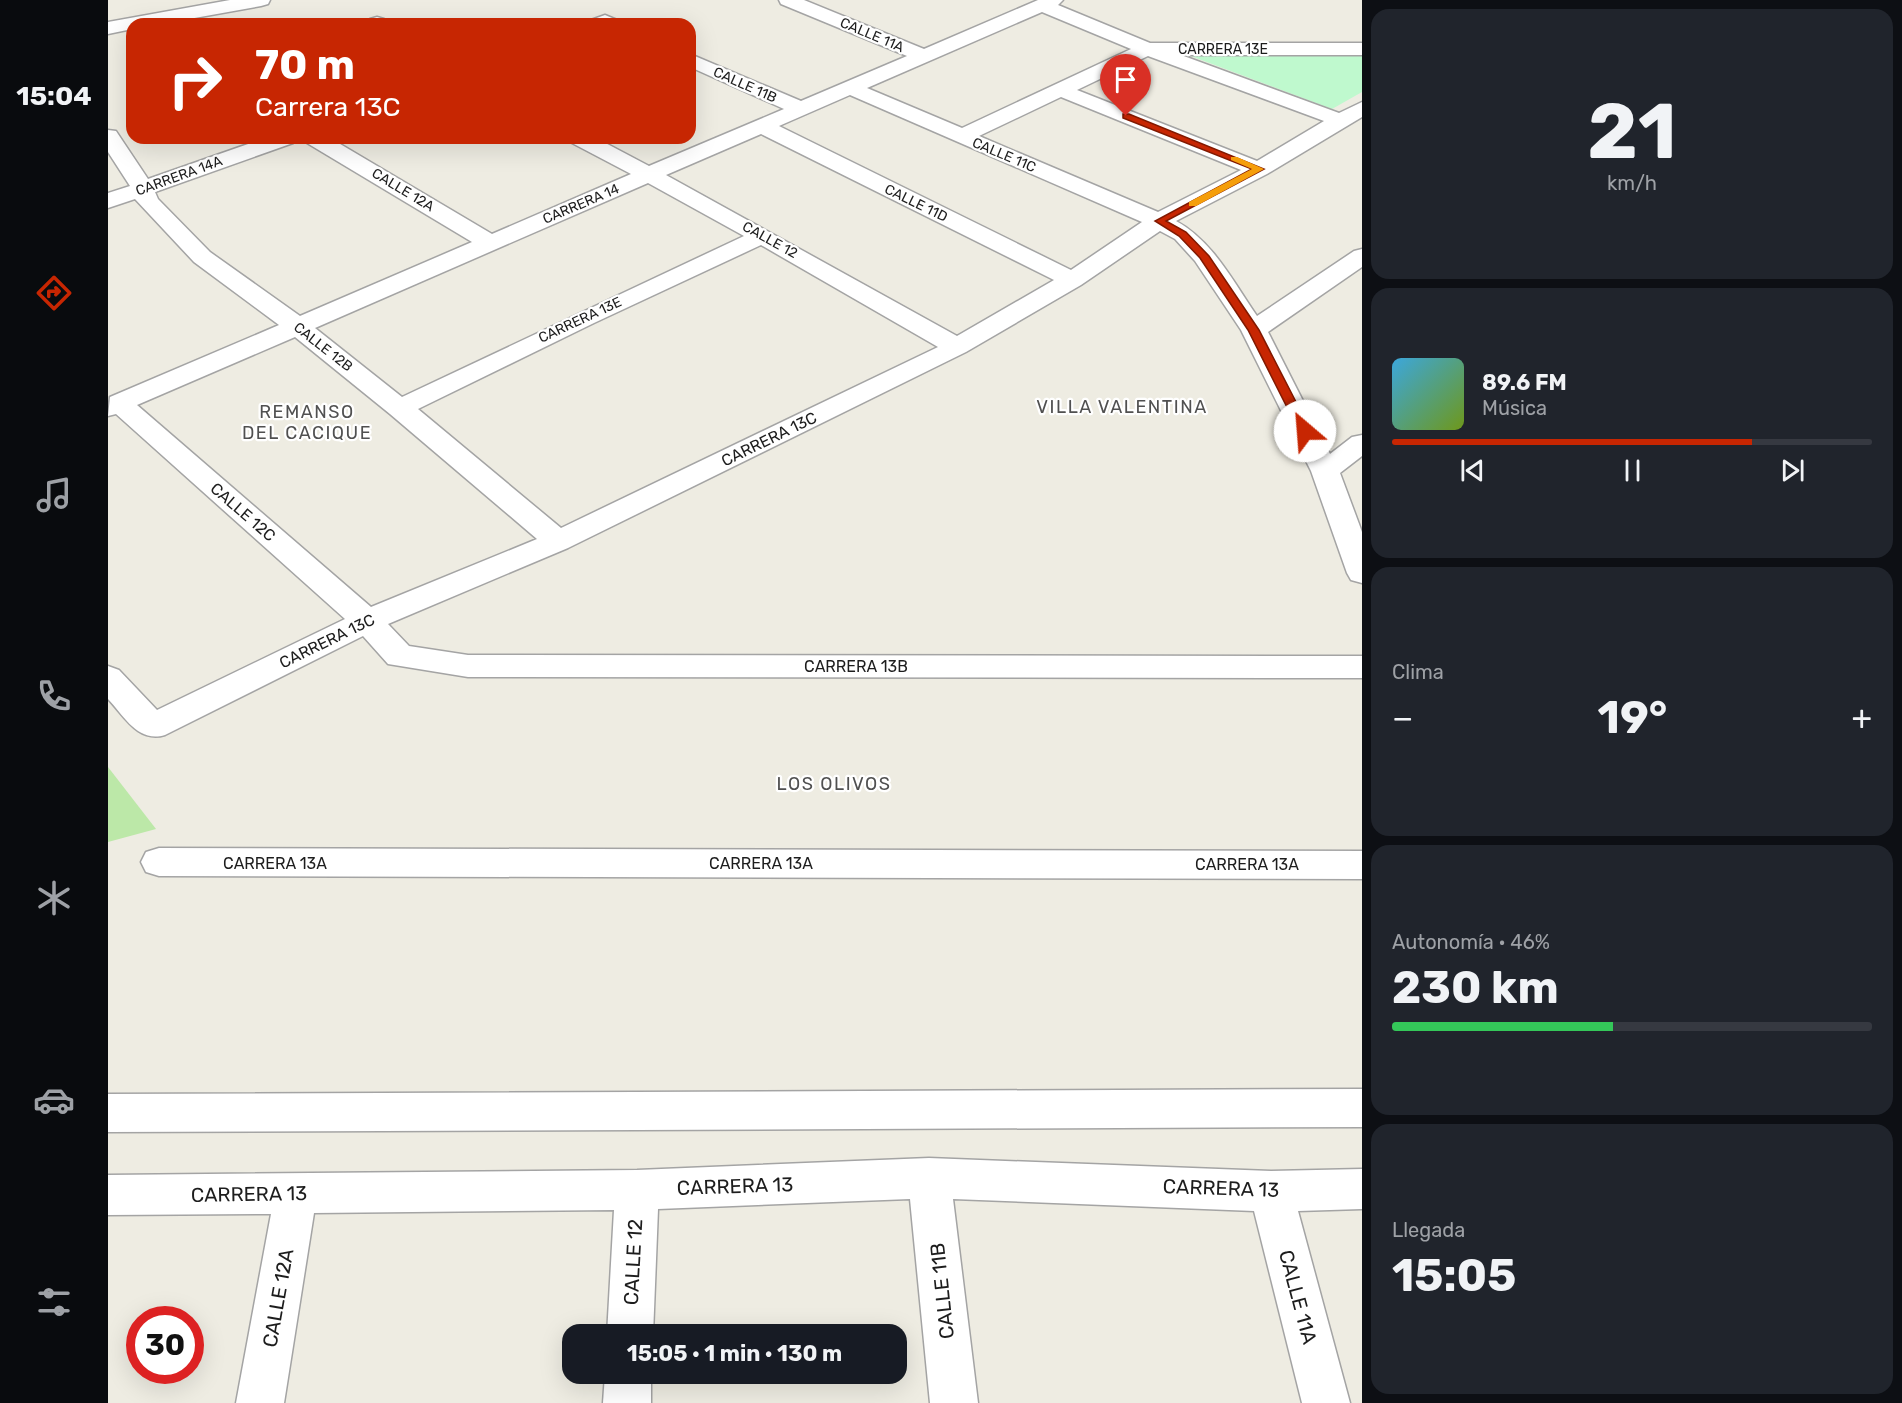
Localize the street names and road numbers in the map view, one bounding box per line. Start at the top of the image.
street label: CALLE 11A [838,14,907,56]
street label: CARRERA 13E [1178,41,1268,58]
street label: CALLE 11B [711,63,779,107]
street label: CALLE 11C [970,134,1038,176]
street label: CARRERA 14A [133,152,225,200]
street label: CALLE 12A [369,165,438,216]
street label: CARRERA 14 [540,180,622,228]
street label: CALLE 11D [882,180,950,226]
street label: CALLE 12 [739,218,801,262]
street label: CARRERA 13E [536,293,624,347]
street label: CALLE 12B [290,319,356,375]
street label: CARRERA 13C [718,408,820,470]
street label: CALLE 12C [207,479,279,545]
street label: CARRERA 13C [276,610,378,672]
street label: CARRERA 13B [804,657,908,676]
street label: CARRERA 13A [223,854,327,873]
street label: CARRERA 13A [709,854,813,873]
street label: CARRERA 13A [1195,855,1299,874]
street label: CARRERA 13 [676,1172,794,1200]
street label: CARRERA 13 [1162,1174,1280,1202]
street label: CARRERA 13 [191,1181,307,1207]
street label: CALLE 12 [619,1218,647,1306]
street label: CALLE 11B [925,1242,959,1340]
street label: CALLE 12A [258,1247,298,1349]
street label: CALLE 11A [1274,1247,1322,1347]

